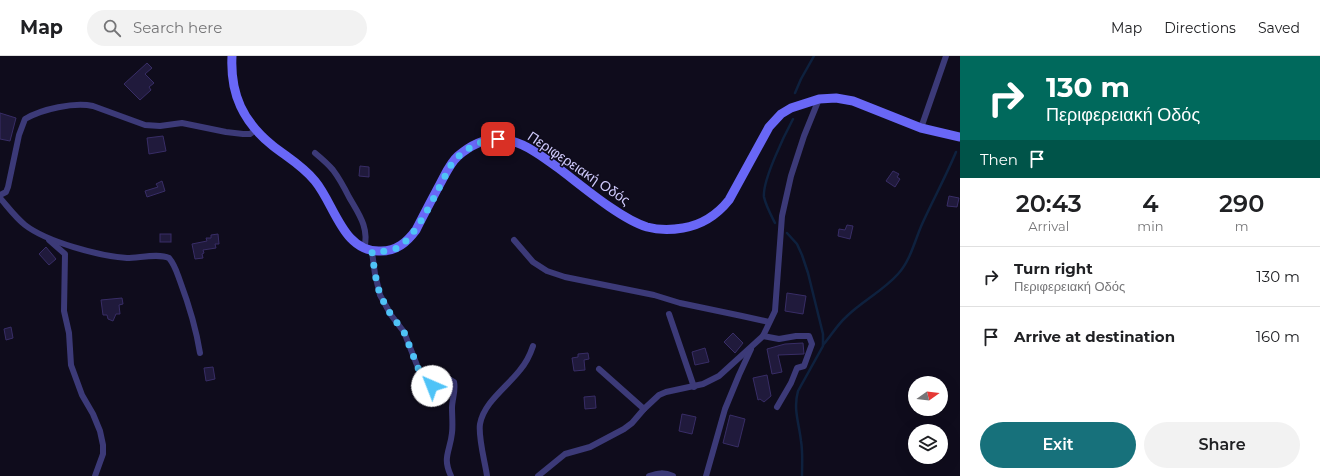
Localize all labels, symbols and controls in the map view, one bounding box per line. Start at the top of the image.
search box [87,10,367,46]
text: Map [20,16,63,39]
icon: search [101,17,123,39]
text: Search here [133,18,222,37]
text: Map [1111,19,1142,37]
text: Directions [1164,19,1236,37]
text: Saved [1258,19,1300,37]
text: 130 m [1046,70,1130,104]
icon: right [980,72,1032,124]
text: Περιφερειακή Οδός [1046,104,1200,126]
pin [481,122,515,156]
street label: Περιφερειακή Οδός [524,127,634,209]
icon: arrive [487,128,509,150]
icon: arrive [1026,148,1048,170]
text: Then [980,150,1018,169]
text: 20:43 [1016,189,1082,218]
text: 4 [1142,189,1159,218]
text: 290 [1219,189,1264,218]
text: Arrival [1028,218,1069,234]
text: min [1137,218,1163,234]
text: m [1235,218,1249,234]
text: Turn right [1014,259,1093,278]
icon: right [980,266,1002,288]
text: 130 m [1256,267,1300,286]
text: Περιφερειακή Οδός [1014,278,1125,294]
icon: arrive [980,326,1002,348]
text: Arrive at destination [1014,327,1175,346]
text: 160 m [1256,327,1300,346]
position arrow [411,365,453,407]
north arrow [908,376,948,416]
map controls [908,376,948,464]
button: Exit [980,422,1136,468]
button: Share [1144,422,1300,468]
button: layers [908,424,948,464]

